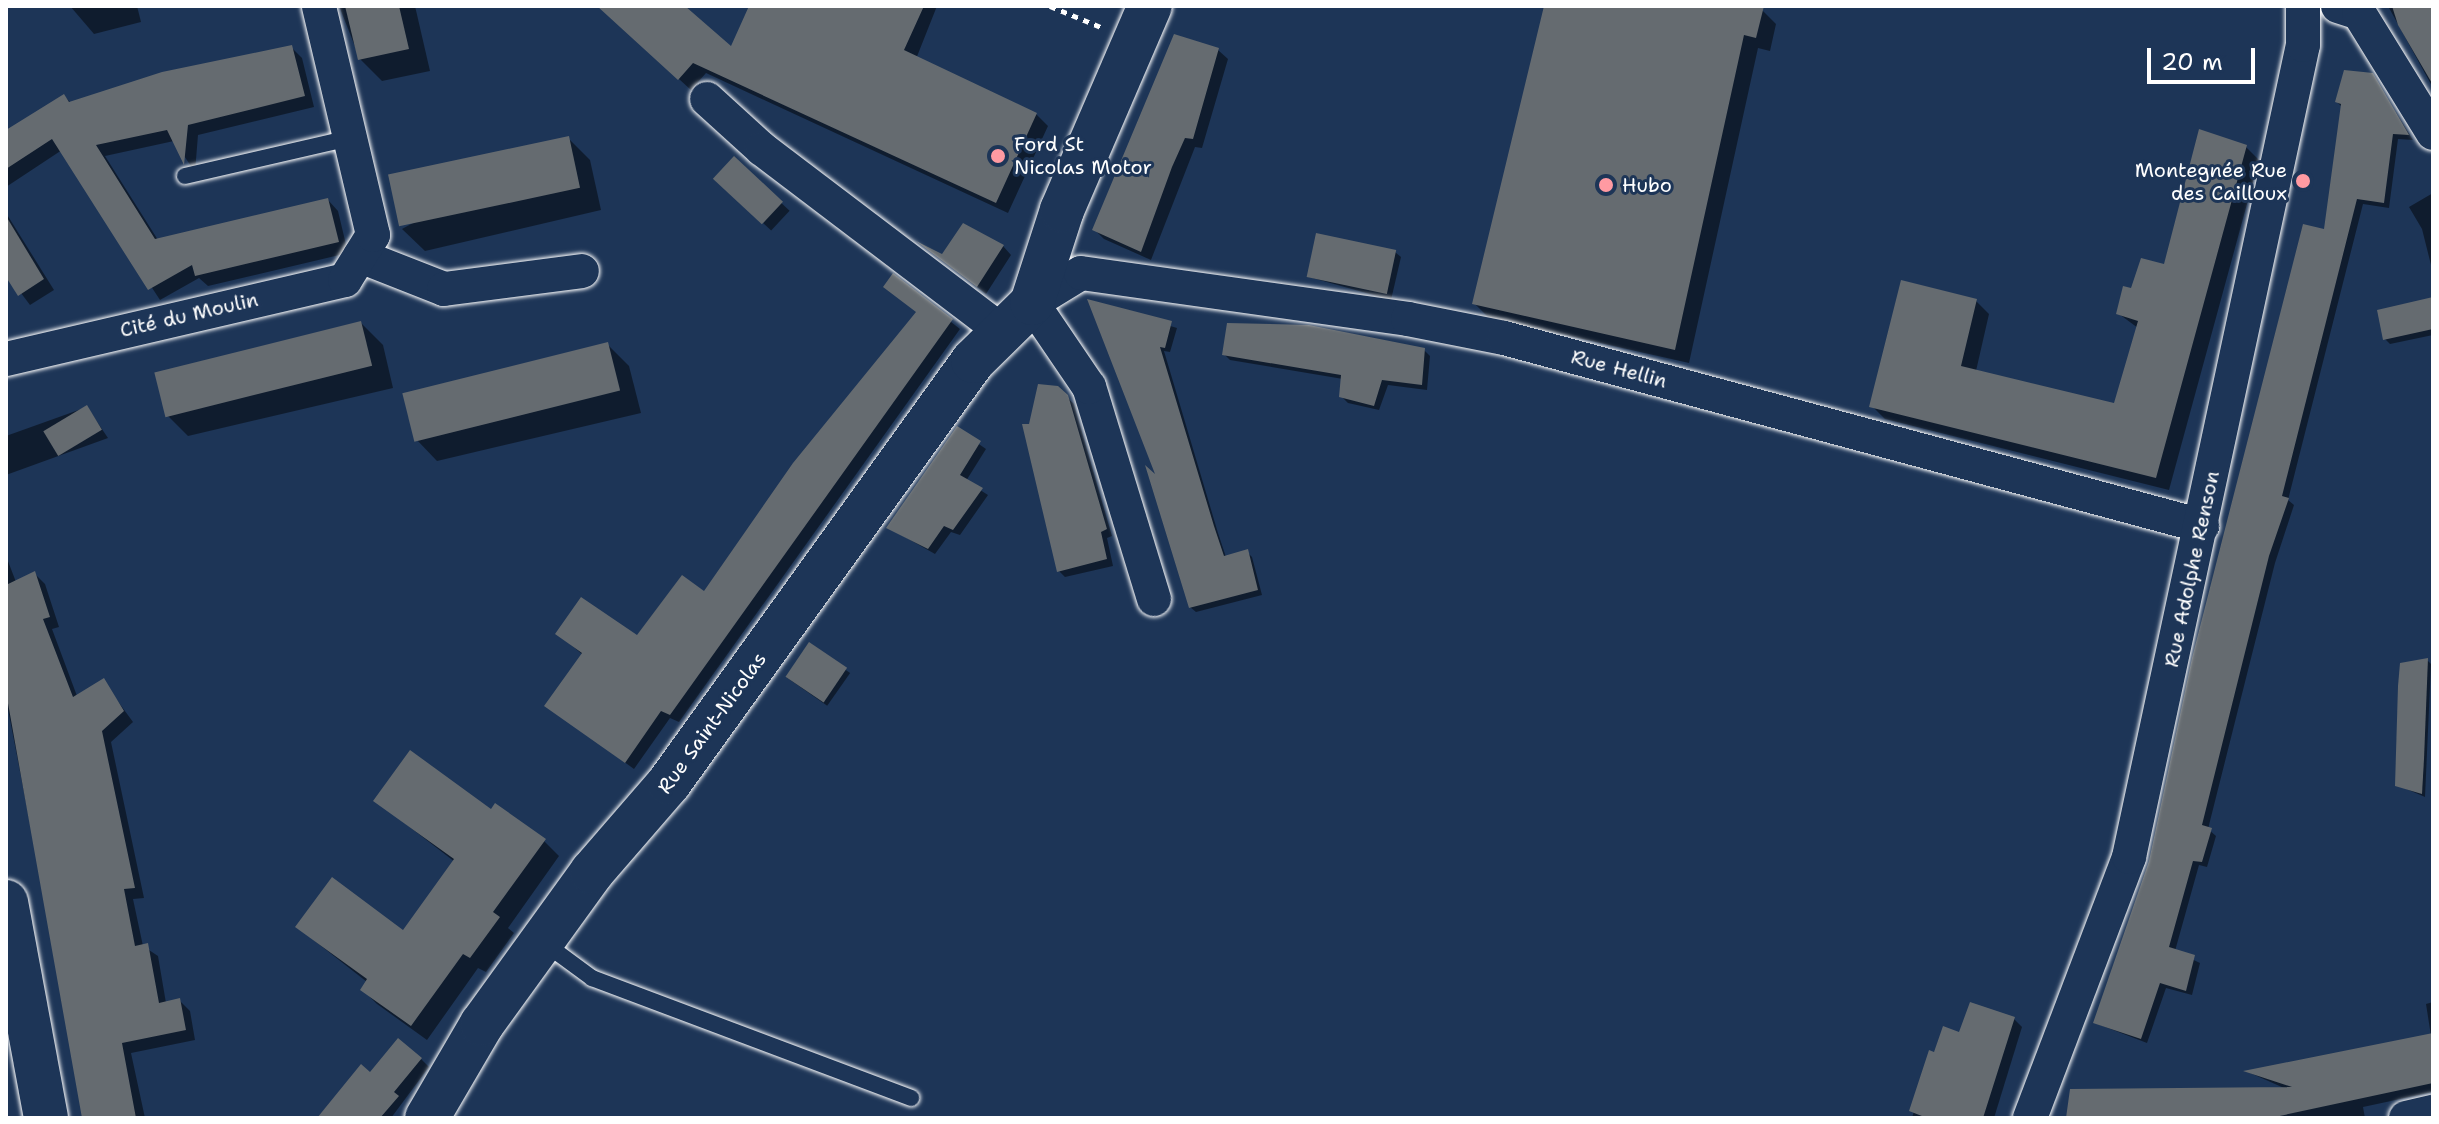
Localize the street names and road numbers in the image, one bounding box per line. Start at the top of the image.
street label: Cité du Moulin [118,287,260,343]
street label: Rue Hellin [1569,345,1669,393]
street label: Rue Adolphe Renson [2159,469,2225,669]
street label: Rue Saint-Nicolas [653,648,771,798]

